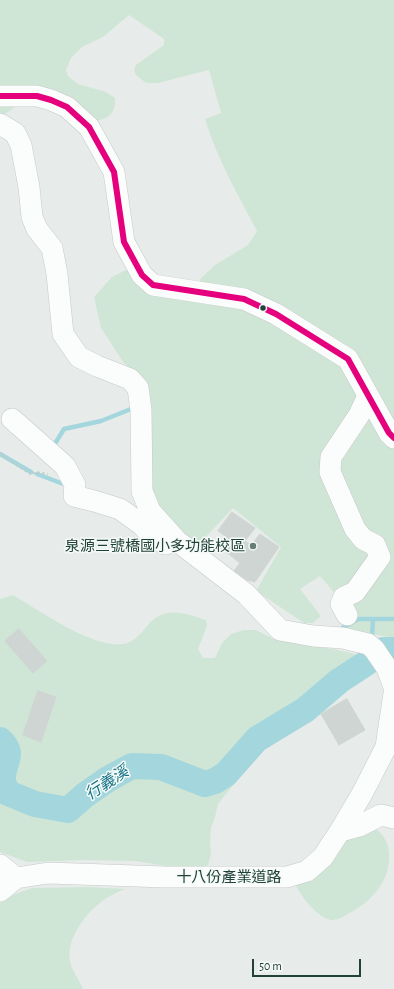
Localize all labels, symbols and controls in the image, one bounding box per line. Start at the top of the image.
unlabelled marker [258,303,268,313]
place label: 泉源三號橋國小多功能校區 [65,537,245,555]
marker: 泉源三號橋國小多功能校區 [248,541,258,551]
water label: 行義溪 [82,762,132,804]
street label: 十八份產業道路 [177,868,281,886]
scale bar [254,951,363,977]
text: 50 m [259,960,282,972]

